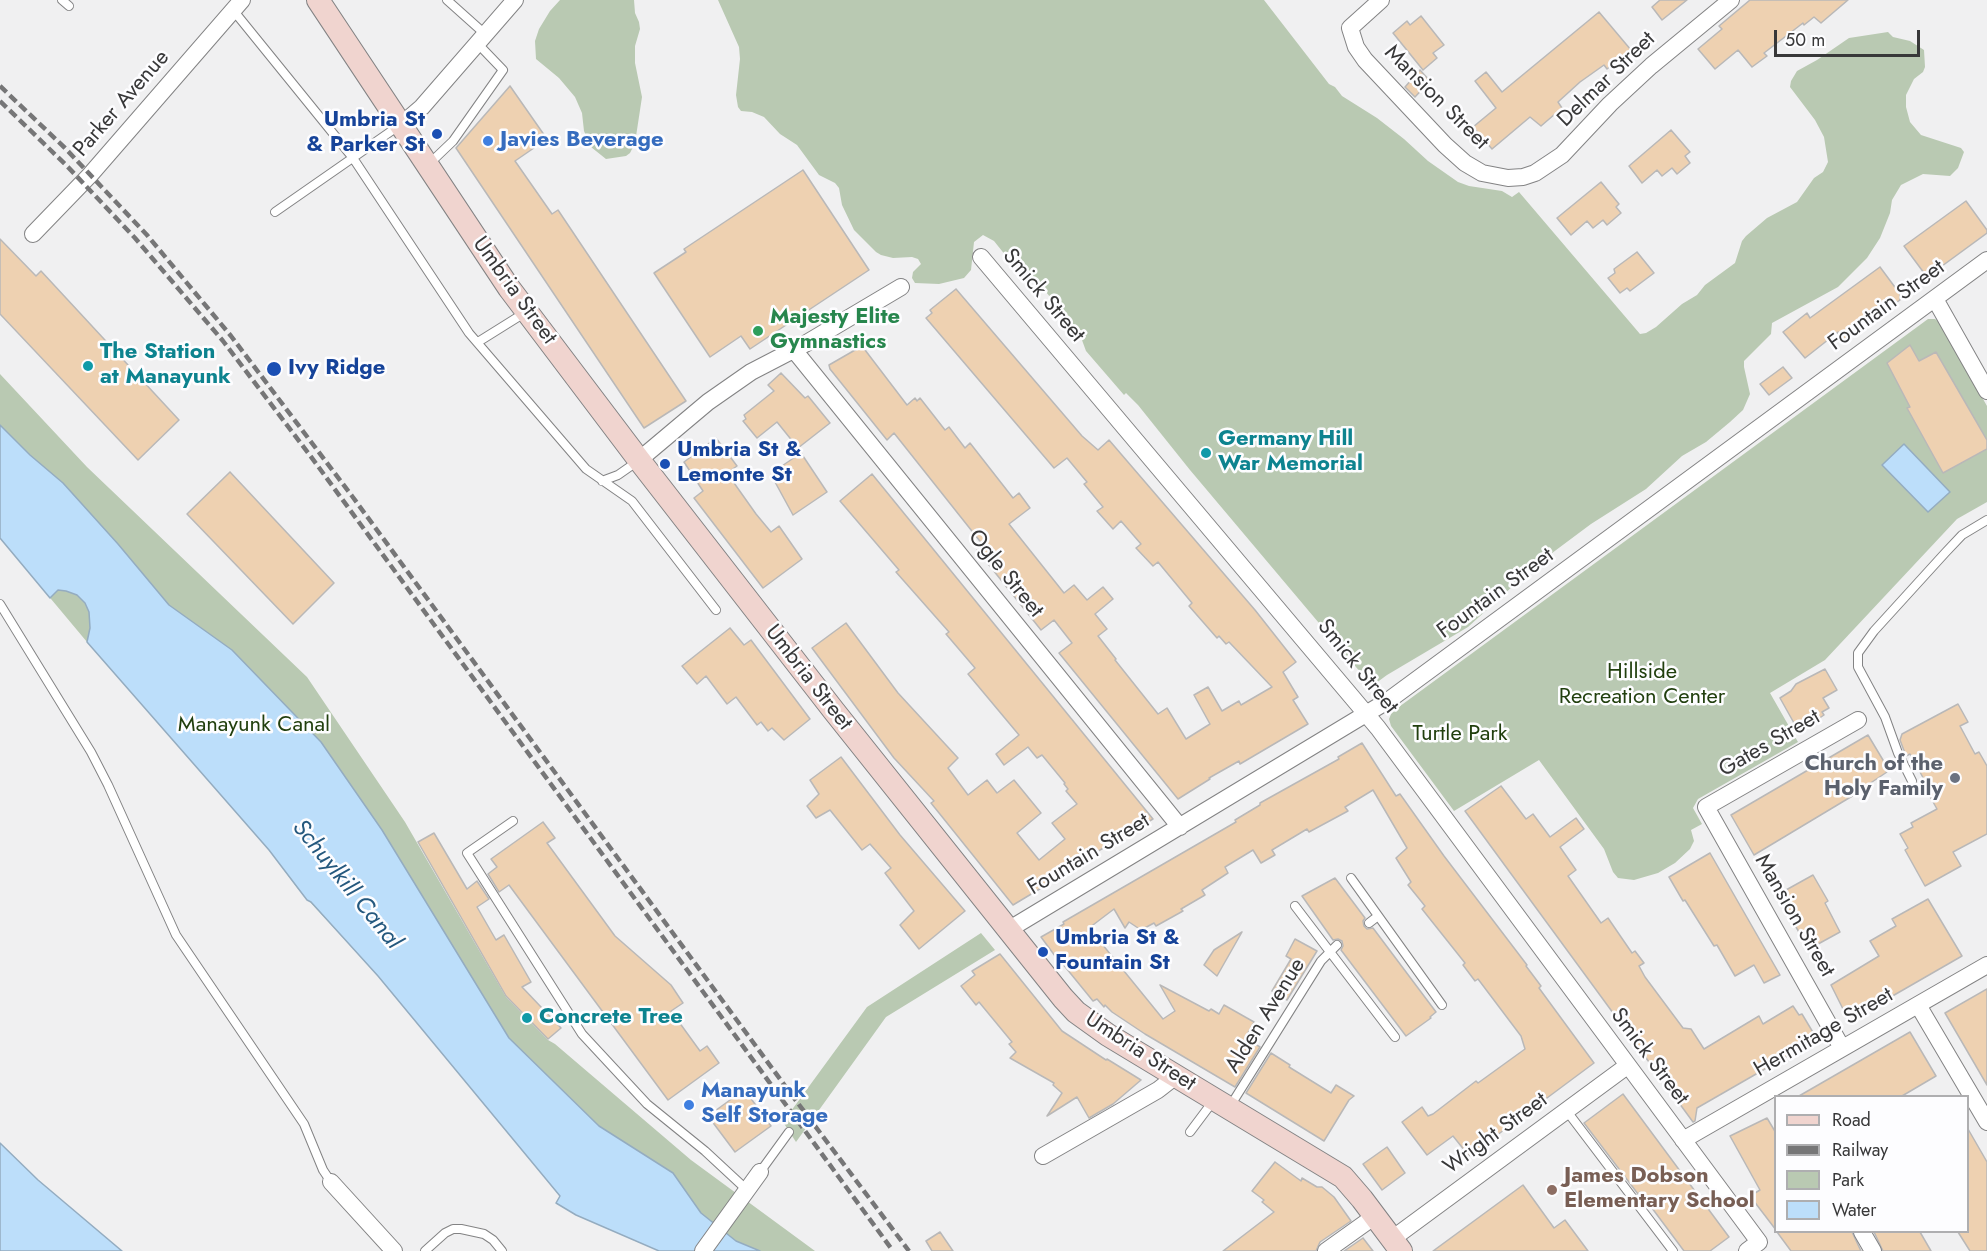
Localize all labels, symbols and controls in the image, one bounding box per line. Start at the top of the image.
scale bar [1777,18,1922,56]
street label: Delmar Street [1553,27,1661,133]
text: 50 m [1785,27,1825,53]
street label: Mansion Street [1378,40,1494,156]
street label: Parker Avenue [68,45,176,163]
place label: Umbria St & Parker St [307,108,425,160]
marker: Umbria St & Parker St [430,127,444,141]
place label: Javies Beverage [500,128,664,154]
marker: Javies Beverage [481,134,495,148]
street label: Umbria Street [466,232,562,350]
street label: Smick Street [996,244,1090,348]
street label: Fountain Street [1824,255,1950,357]
place label: Majesty Elite Gymnastics [770,305,900,356]
marker: Majesty Elite Gymnastics [751,324,765,338]
place label: The Station at Manayunk [100,340,231,392]
place label: Ivy Ridge [288,356,385,382]
marker: The Station at Manayunk [81,359,95,373]
marker: Ivy Ridge [265,360,283,378]
place label: Germany Hill War Memorial [1218,427,1363,478]
place label: Umbria St & Lemonte St [677,438,801,490]
marker: Germany Hill War Memorial [1199,446,1213,460]
marker: Umbria St & Lemonte St [658,457,672,471]
street label: Ogle Street [962,525,1048,623]
street label: Fountain Street [1433,543,1559,645]
street label: Smick Street [1311,614,1403,720]
street label: Umbria Street [759,620,857,736]
park label: Hillside Recreation Center [1559,660,1725,712]
street label: Gates Street [1715,705,1825,783]
park label: Manayunk Canal [178,713,330,739]
park label: Turtle Park [1412,722,1508,748]
place label: Church of the Holy Family [1804,752,1943,804]
marker: Church of the Holy Family [1948,771,1962,785]
street label: Fountain Street [1023,808,1155,902]
water label: Schuylkill Canal [285,814,407,956]
street label: Mansion Street [1748,850,1840,982]
place label: Umbria St & Fountain St [1055,926,1179,978]
marker: Umbria St & Fountain St [1036,945,1050,959]
street label: Alden Avenue [1220,954,1312,1078]
street label: Hermitage Street [1750,982,1898,1084]
street label: Smick Street [1604,1003,1694,1111]
place label: Concrete Tree [539,1005,683,1031]
street label: Umbria Street [1080,1007,1200,1097]
marker: Concrete Tree [520,1011,534,1025]
place label: Manayunk Self Storage [701,1079,828,1130]
street label: Wright Street [1439,1087,1553,1181]
legend [1774,1095,1969,1233]
marker: Manayunk Self Storage [682,1098,696,1112]
text: Road [1832,1107,1871,1133]
text: Railway [1832,1137,1888,1163]
place label: James Dobson Elementary School [1564,1164,1755,1216]
text: Park [1832,1167,1864,1193]
marker: James Dobson Elementary School [1545,1183,1559,1197]
text: Water [1832,1197,1876,1223]

